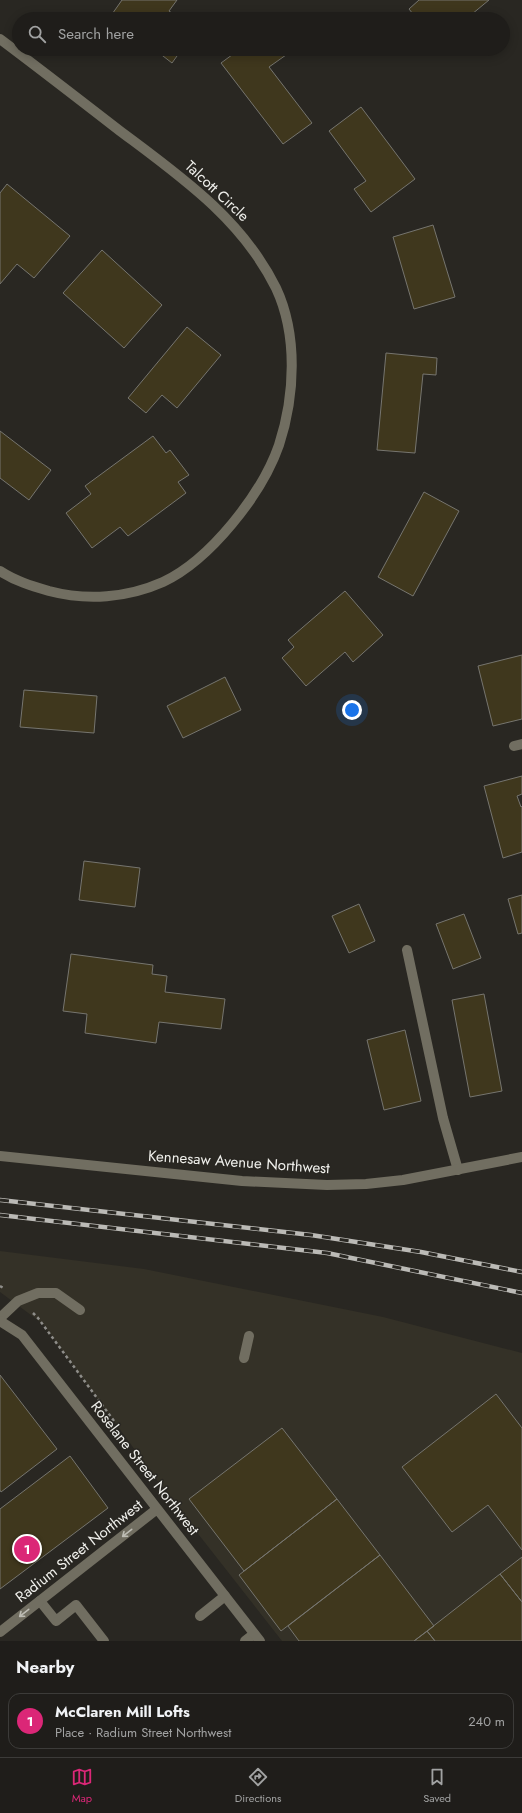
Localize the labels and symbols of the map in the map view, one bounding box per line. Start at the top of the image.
street label: Talcott Circle [180,155,254,227]
your location [342,700,362,720]
street label: Kennesaw Avenue Northwest [147,1145,331,1179]
street label: Roselane Street Northwest [86,1396,205,1540]
street label: Radium Street Northwest [11,1494,148,1608]
one-way arrow [121,1529,132,1537]
pin: 1 [14,1534,40,1564]
one-way arrow [19,1609,30,1617]

